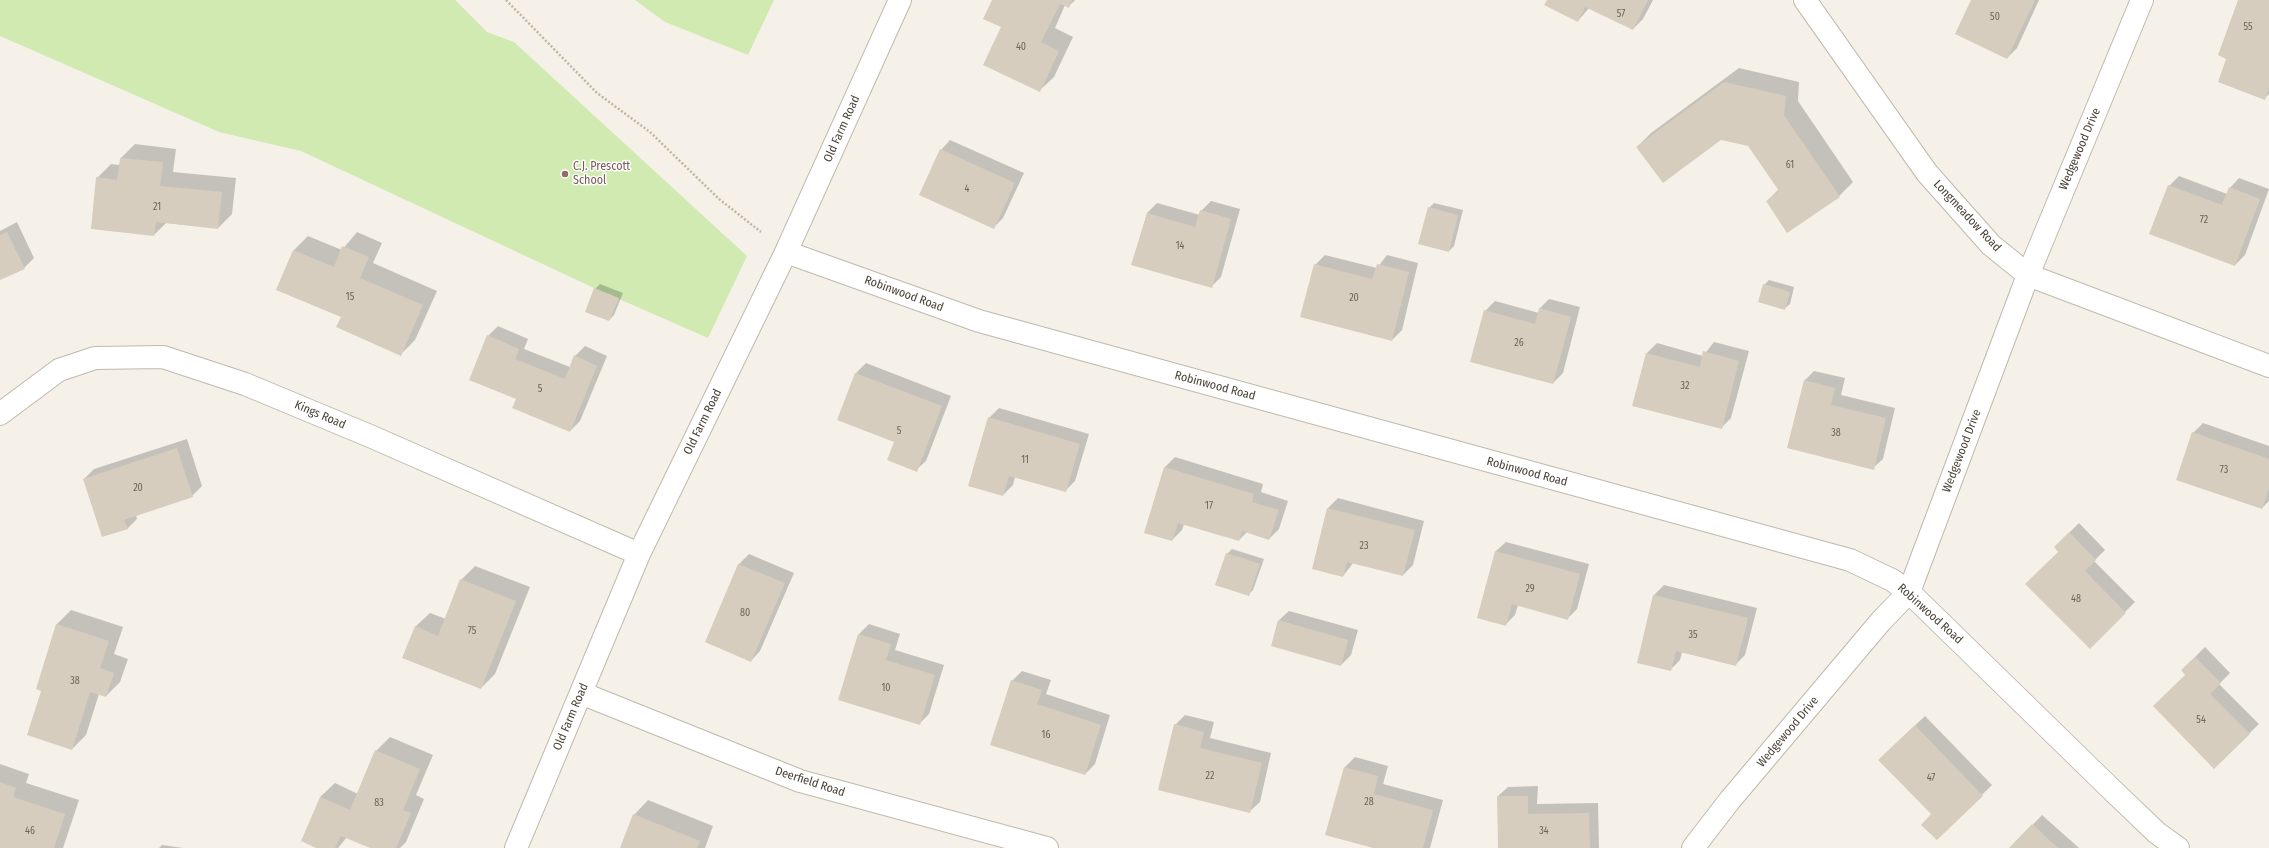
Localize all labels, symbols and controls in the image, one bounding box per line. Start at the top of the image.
house number: 57 [1617,8,1625,20]
house number: 50 [1990,11,2000,23]
house number: 55 [2243,21,2253,33]
house number: 40 [1016,41,1026,53]
street label: Old Farm Road [821,93,863,165]
street label: Wedgewood Drive [2056,106,2104,192]
house number: 61 [1786,159,1794,171]
place label: C.J. Prescott School [573,160,630,188]
marker: C.J. Prescott School [560,169,570,179]
street label: Longmeadow Road [1930,177,2004,255]
house number: 4 [965,183,969,195]
house number: 21 [153,201,161,213]
house number: 72 [2200,214,2208,226]
house number: 14 [1176,240,1184,252]
street label: Robinwood Road [863,273,945,315]
house number: 15 [346,291,354,303]
house number: 20 [1349,292,1359,304]
house number: 26 [1514,337,1524,349]
street label: Robinwood Road [1173,368,1257,404]
house number: 32 [1681,380,1689,392]
house number: 5 [538,383,542,395]
street label: Old Farm Road [681,387,725,457]
street label: Kings Road [292,398,348,432]
street label: Wedgewood Drive [1940,407,1984,495]
house number: 5 [897,425,901,437]
house number: 38 [1831,427,1841,439]
house number: 11 [1021,454,1029,466]
street label: Robinwood Road [1485,454,1569,490]
house number: 73 [2220,464,2228,476]
house number: 20 [133,482,143,494]
house number: 17 [1205,500,1213,512]
house number: 23 [1360,540,1368,552]
street label: Robinwood Road [1894,581,1966,647]
house number: 29 [1525,583,1535,595]
house number: 48 [2071,593,2081,605]
house number: 80 [740,607,750,619]
house number: 75 [468,625,476,637]
house number: 35 [1688,629,1698,641]
house number: 38 [70,675,80,687]
street label: Old Farm Road [550,681,592,753]
house number: 10 [881,682,891,694]
street label: Wedgewood Drive [1754,694,1822,770]
house number: 54 [2196,714,2206,726]
house number: 16 [1042,729,1050,741]
street label: Deerfield Road [773,764,847,800]
house number: 22 [1206,770,1214,782]
house number: 47 [1927,772,1935,784]
house number: 28 [1364,796,1374,808]
house number: 83 [374,797,384,809]
house number: 46 [25,825,35,837]
house number: 34 [1539,825,1549,837]

